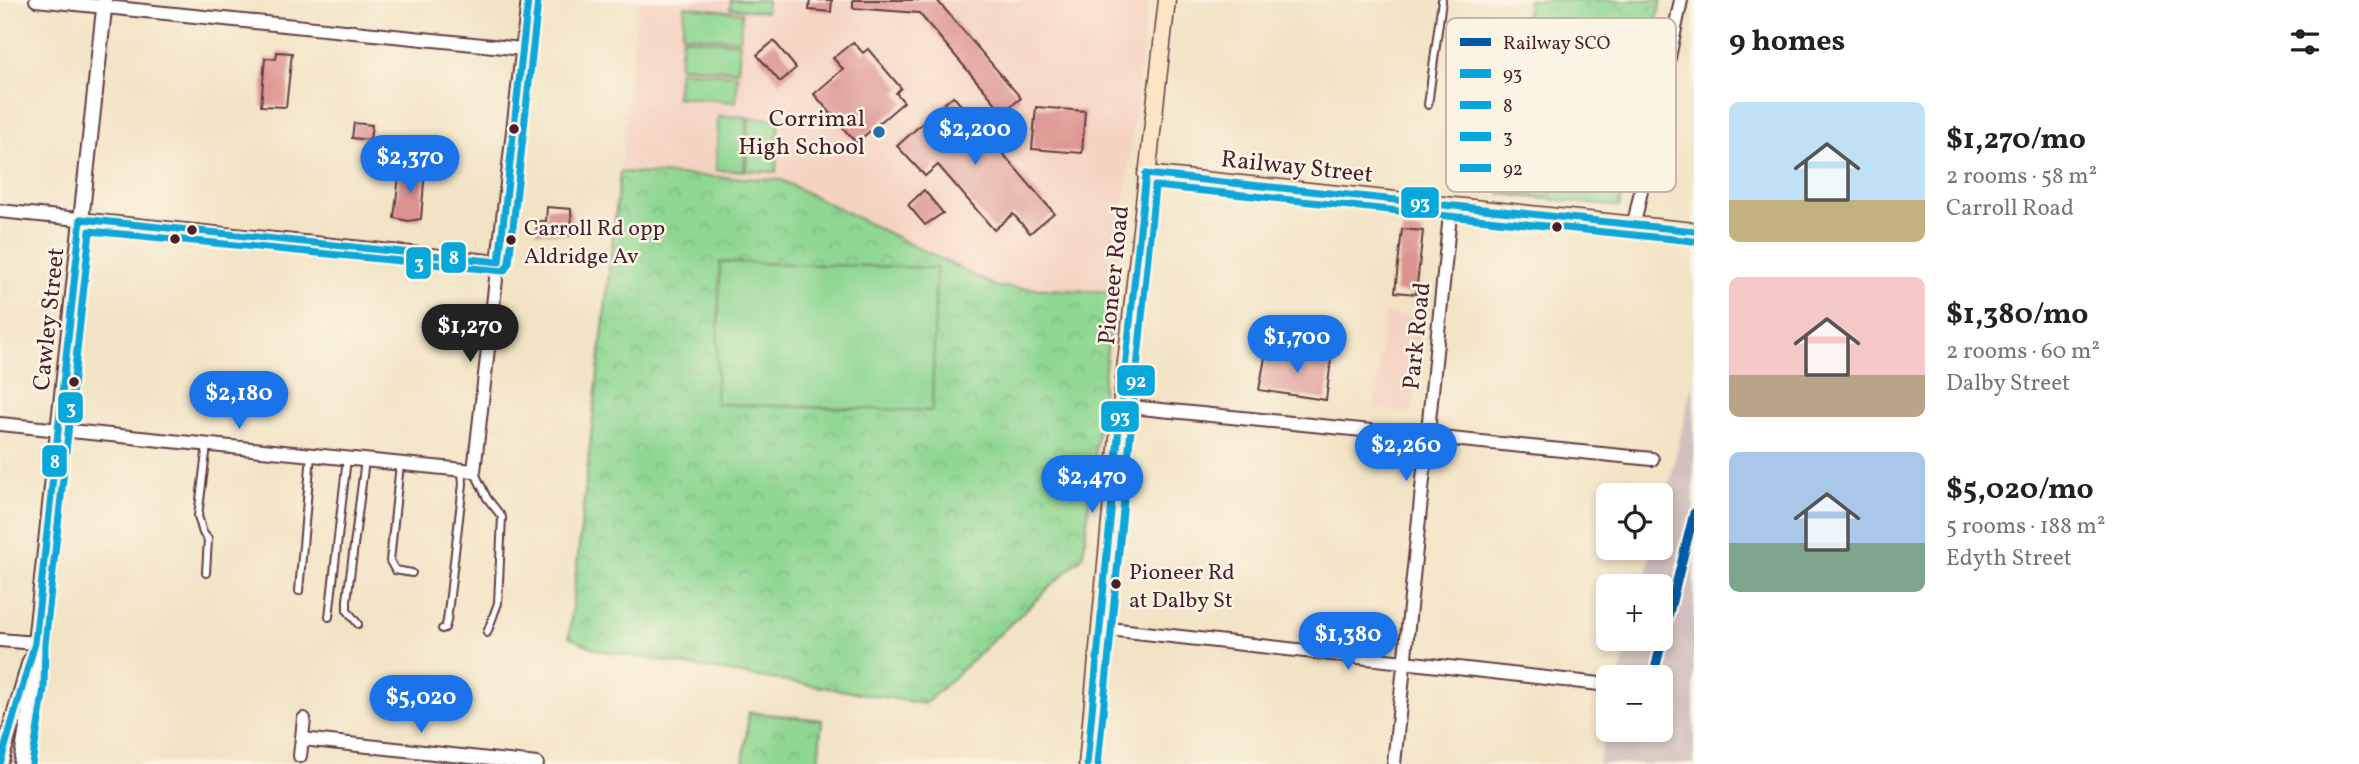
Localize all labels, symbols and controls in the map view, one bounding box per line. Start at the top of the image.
legend [1446,18,1676,192]
text: 9 homes [1729,21,1845,63]
icon: filters [2286,23,2324,61]
text: Railway SCO [1503,31,1610,57]
text: 93 [1503,62,1522,88]
text: 8 [1503,94,1513,120]
place label: Corrimal High School [738,103,865,165]
pin: $2,200 [918,108,1032,167]
text: $2,200 [939,114,1011,146]
text: $1,270/mo [1946,119,2086,161]
unlabelled marker [507,122,521,136]
marker: Corrimal High School [871,124,887,140]
text: 3 [1503,125,1513,151]
icon: home [1785,130,1869,214]
pin: $2,370 [353,136,467,195]
text: $2,370 [376,142,444,174]
street label: Railway Street [1219,143,1374,193]
text: 92 [1503,157,1523,183]
text: 2 rooms · 58 m² [1946,161,2097,193]
line badge: 93 [1400,186,1440,219]
text: 93 [1410,191,1430,217]
text: Carroll Road [1946,193,2074,225]
street label: Pioneer Road [1091,204,1139,347]
place label: Carroll Rd opp Aldridge Av [524,214,665,273]
unlabelled marker [1550,220,1564,234]
unlabelled marker [185,223,199,237]
unlabelled marker [168,232,182,246]
marker: Carroll Rd opp Aldridge Av [504,233,518,247]
line badge: 8 [440,241,467,274]
street label: Cawley Street [26,246,74,392]
line badge: 3 [405,246,432,280]
text: 8 [449,246,459,272]
text: 3 [414,251,424,277]
street label: Park Road [1395,281,1441,392]
text: $1,380/mo [1946,294,2088,336]
pin: $1,270 [413,304,527,364]
icon: home [1785,305,1869,389]
text: $1,270 [438,311,502,343]
pin: $1,700 [1240,316,1354,375]
text: $1,700 [1264,322,1330,354]
text: 2 rooms · 60 m² [1946,336,2100,368]
line badge: 92 [1116,364,1156,397]
text: Dalby Street [1946,368,2070,400]
text: 92 [1126,369,1146,395]
pin: $2,180 [182,372,296,431]
unlabelled marker [67,375,81,389]
text: $2,180 [205,378,273,410]
line badge: 3 [57,391,84,424]
text: 3 [66,396,76,422]
line badge: 93 [1100,400,1140,433]
text: 93 [1110,405,1130,431]
pin: $2,260 [1349,424,1463,483]
text: $2,260 [1371,430,1441,462]
line badge: 8 [41,444,68,478]
text: 8 [50,450,60,476]
pin: $2,470 [1035,456,1149,515]
text: $2,470 [1057,462,1127,494]
text: $5,020/mo [1946,469,2094,511]
icon: home [1785,480,1869,564]
map controls [1596,483,1673,742]
button: locate [1596,483,1673,560]
text: 5 rooms · 188 m² [1946,511,2105,543]
text: Edyth Street [1946,543,2072,575]
place label: Pioneer Rd at Dalby St [1129,558,1235,617]
button: + [1596,574,1673,651]
marker: Pioneer Rd at Dalby St [1109,577,1123,591]
pin: $1,380 [1291,612,1405,672]
text: $1,380 [1315,619,1381,651]
button: − [1596,665,1673,742]
pin: $5,020 [364,676,478,735]
text: $5,020 [386,682,456,714]

